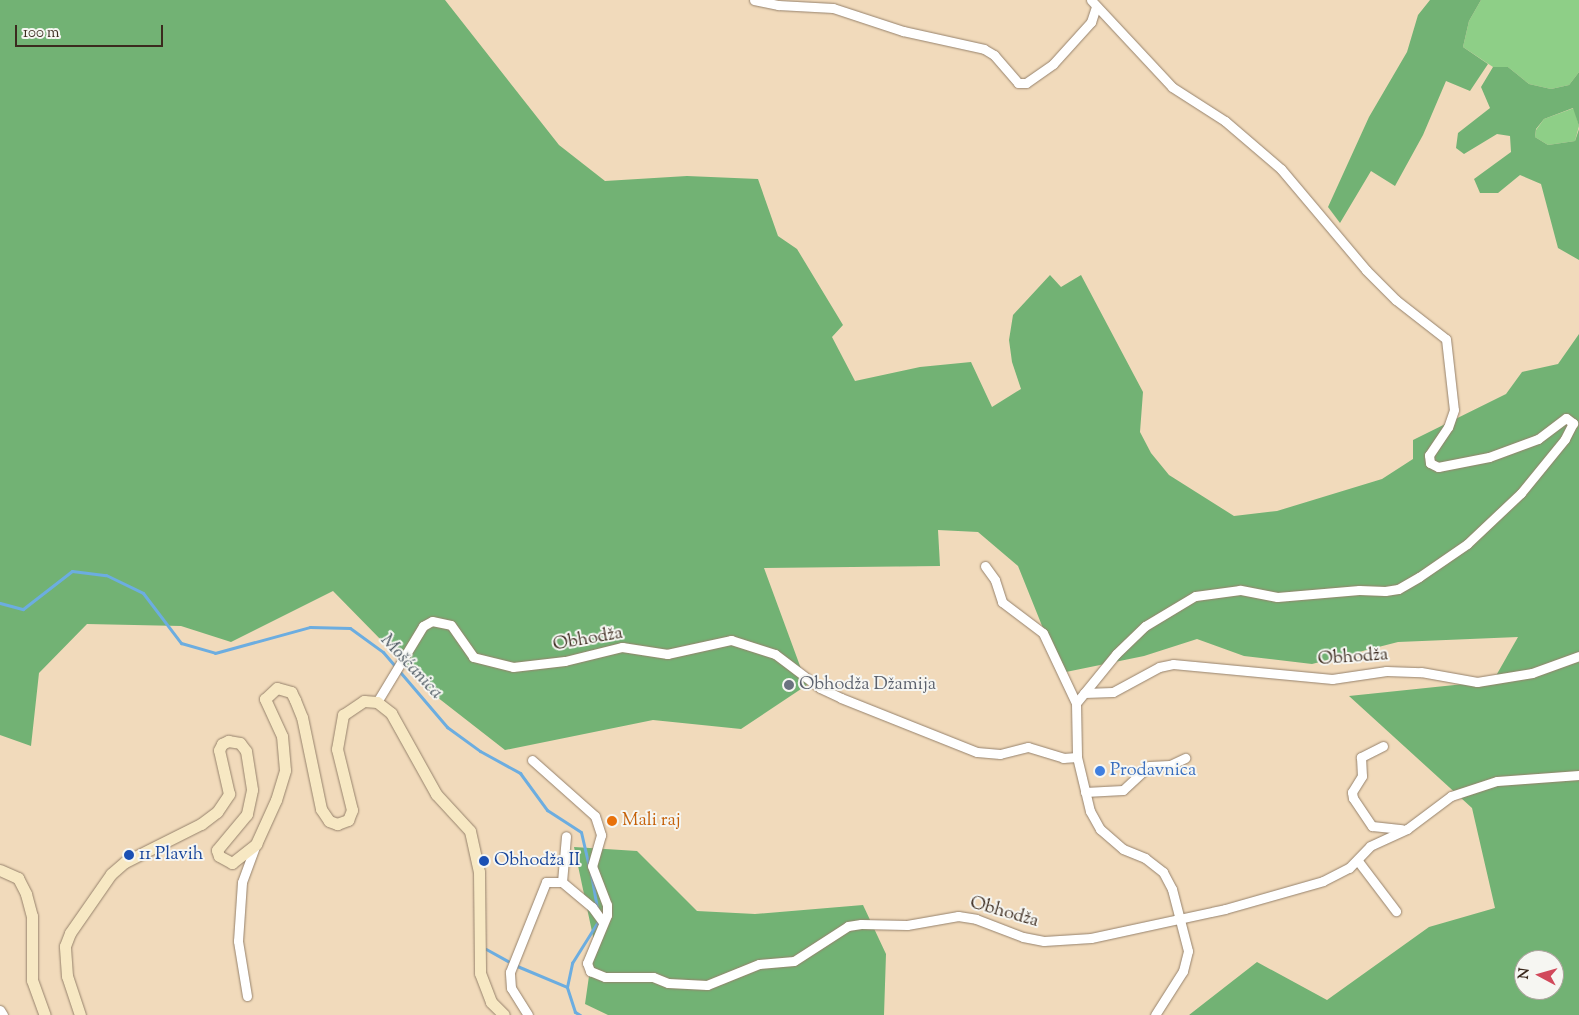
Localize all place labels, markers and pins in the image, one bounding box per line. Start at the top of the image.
place label: Obhodža Džamija [799,674,936,696]
marker: Obhodža Džamija [783,679,795,691]
place label: Prodavnica [1110,760,1196,782]
marker: Prodavnica [1094,765,1106,777]
place label: Mali raj [622,810,681,832]
marker: Mali raj [606,815,618,827]
place label: 11 Plavih [139,844,203,866]
marker: 11 Plavih [123,849,135,861]
place label: Obhodža II [494,850,580,872]
marker: Obhodža II [478,855,490,867]

